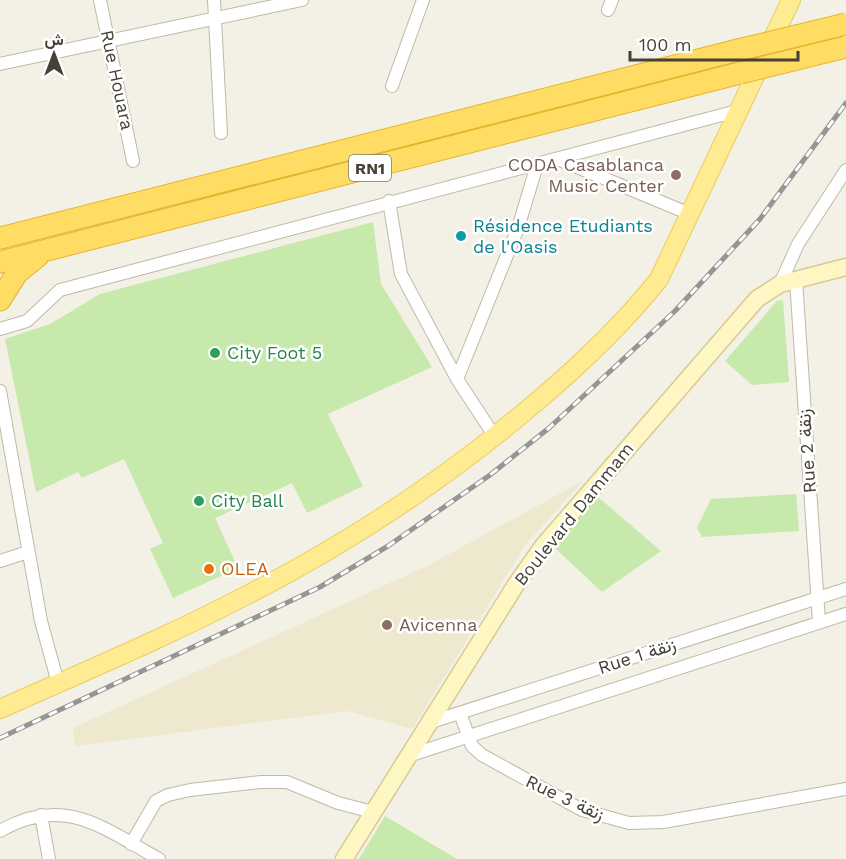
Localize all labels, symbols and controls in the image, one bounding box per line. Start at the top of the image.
north arrow [24,24,84,84]
scale bar [630,24,798,62]
street label: Rue Houara [97,28,138,132]
text: ش [44,30,64,49]
text: 100 m [639,34,692,55]
place label: CODA Casablanca Music Center [508,154,664,196]
road number: RN1 [349,155,391,181]
marker: CODA Casablanca Music Center [669,168,683,182]
place label: Résidence Etudiants de l'Oasis [473,215,653,257]
marker: Résidence Etudiants de l'Oasis [454,229,468,243]
place label: City Foot 5 [227,342,322,363]
marker: City Foot 5 [208,346,222,360]
street label: Rue 2 زنقة [793,408,821,494]
street label: Boulevard Dammam [509,438,638,589]
place label: City Ball [211,490,284,511]
marker: City Ball [192,494,206,508]
place label: OLEA [221,558,269,579]
marker: OLEA [202,562,216,576]
place label: Avicenna [399,614,477,635]
marker: Avicenna [380,618,394,632]
street label: Rue 1 زنقة [595,633,679,679]
street label: Rue 3 زنقة [522,770,608,826]

